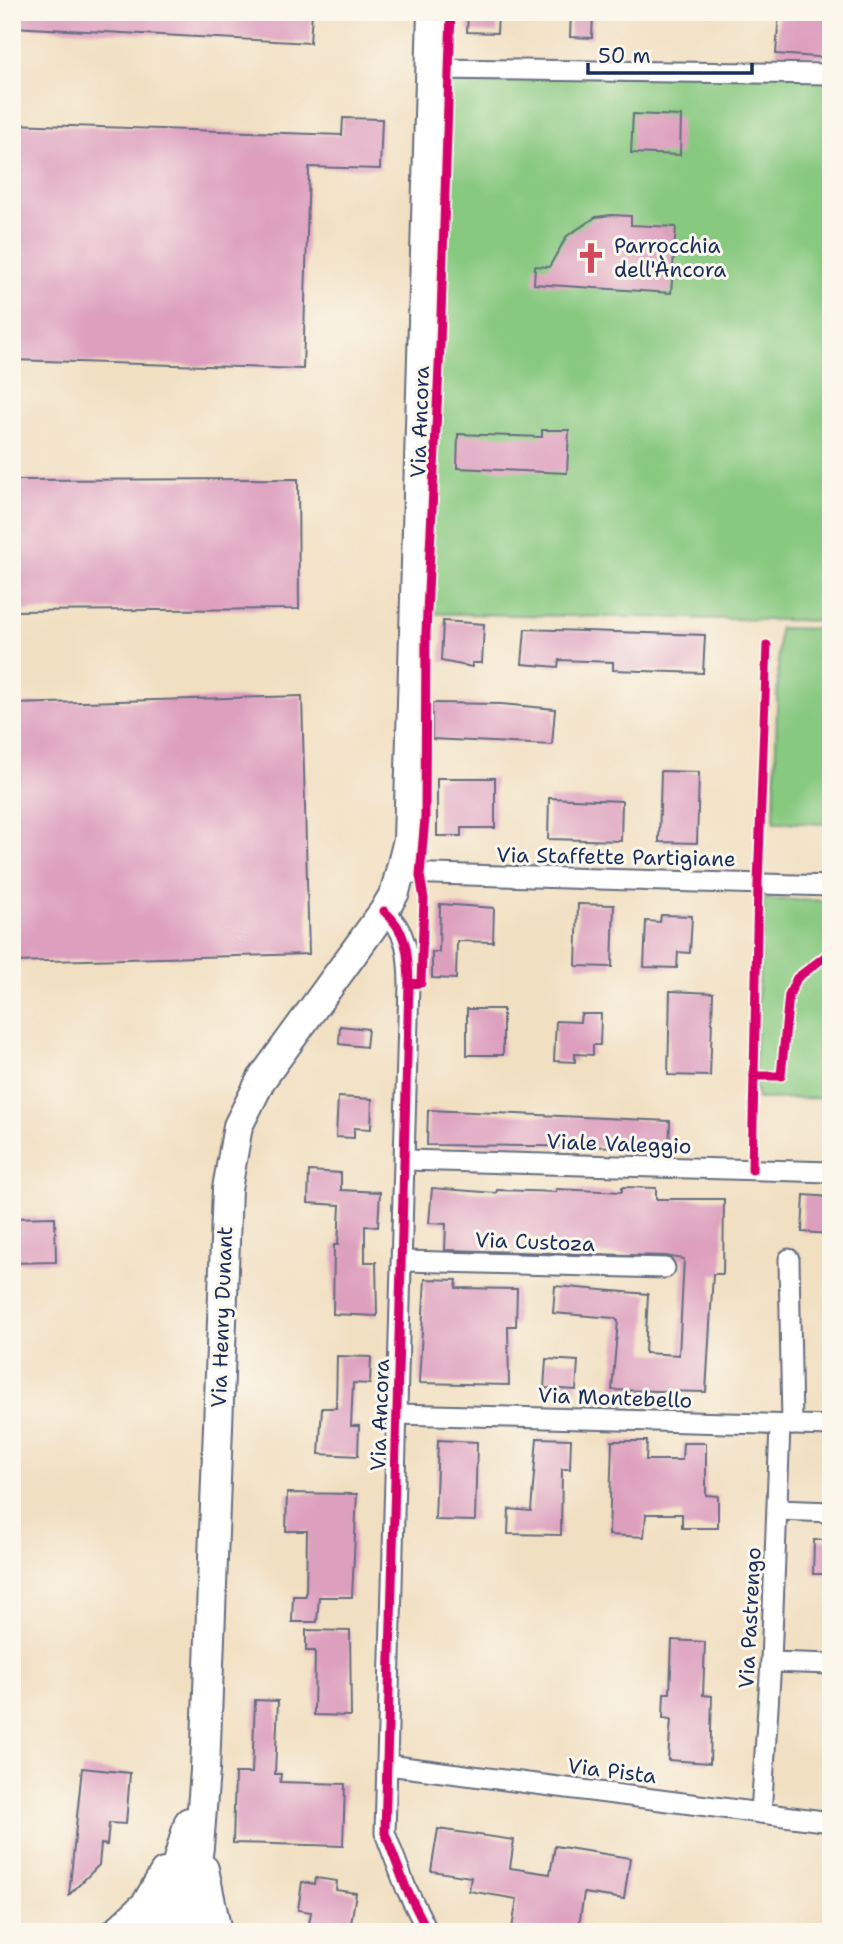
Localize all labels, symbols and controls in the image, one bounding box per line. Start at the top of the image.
scale bar [588,32,752,76]
text: 50 m [598,42,651,70]
place label: Parrocchia dell'Àncora [614,232,726,284]
church icon: Parrocchia dell'Àncora [574,241,608,275]
street label: Via Ancora [404,365,436,479]
street label: Via Staffette Partigiane [496,841,736,873]
street label: Viale Valeggio [546,1127,692,1161]
street label: Via Henry Dunant [205,1226,239,1408]
street label: Via Custoza [475,1226,595,1258]
street label: Via Ancora [364,1358,396,1472]
street label: Via Montebello [537,1381,693,1415]
street label: Via Pastrengo [732,1547,768,1689]
street label: Via Pista [566,1752,658,1790]

